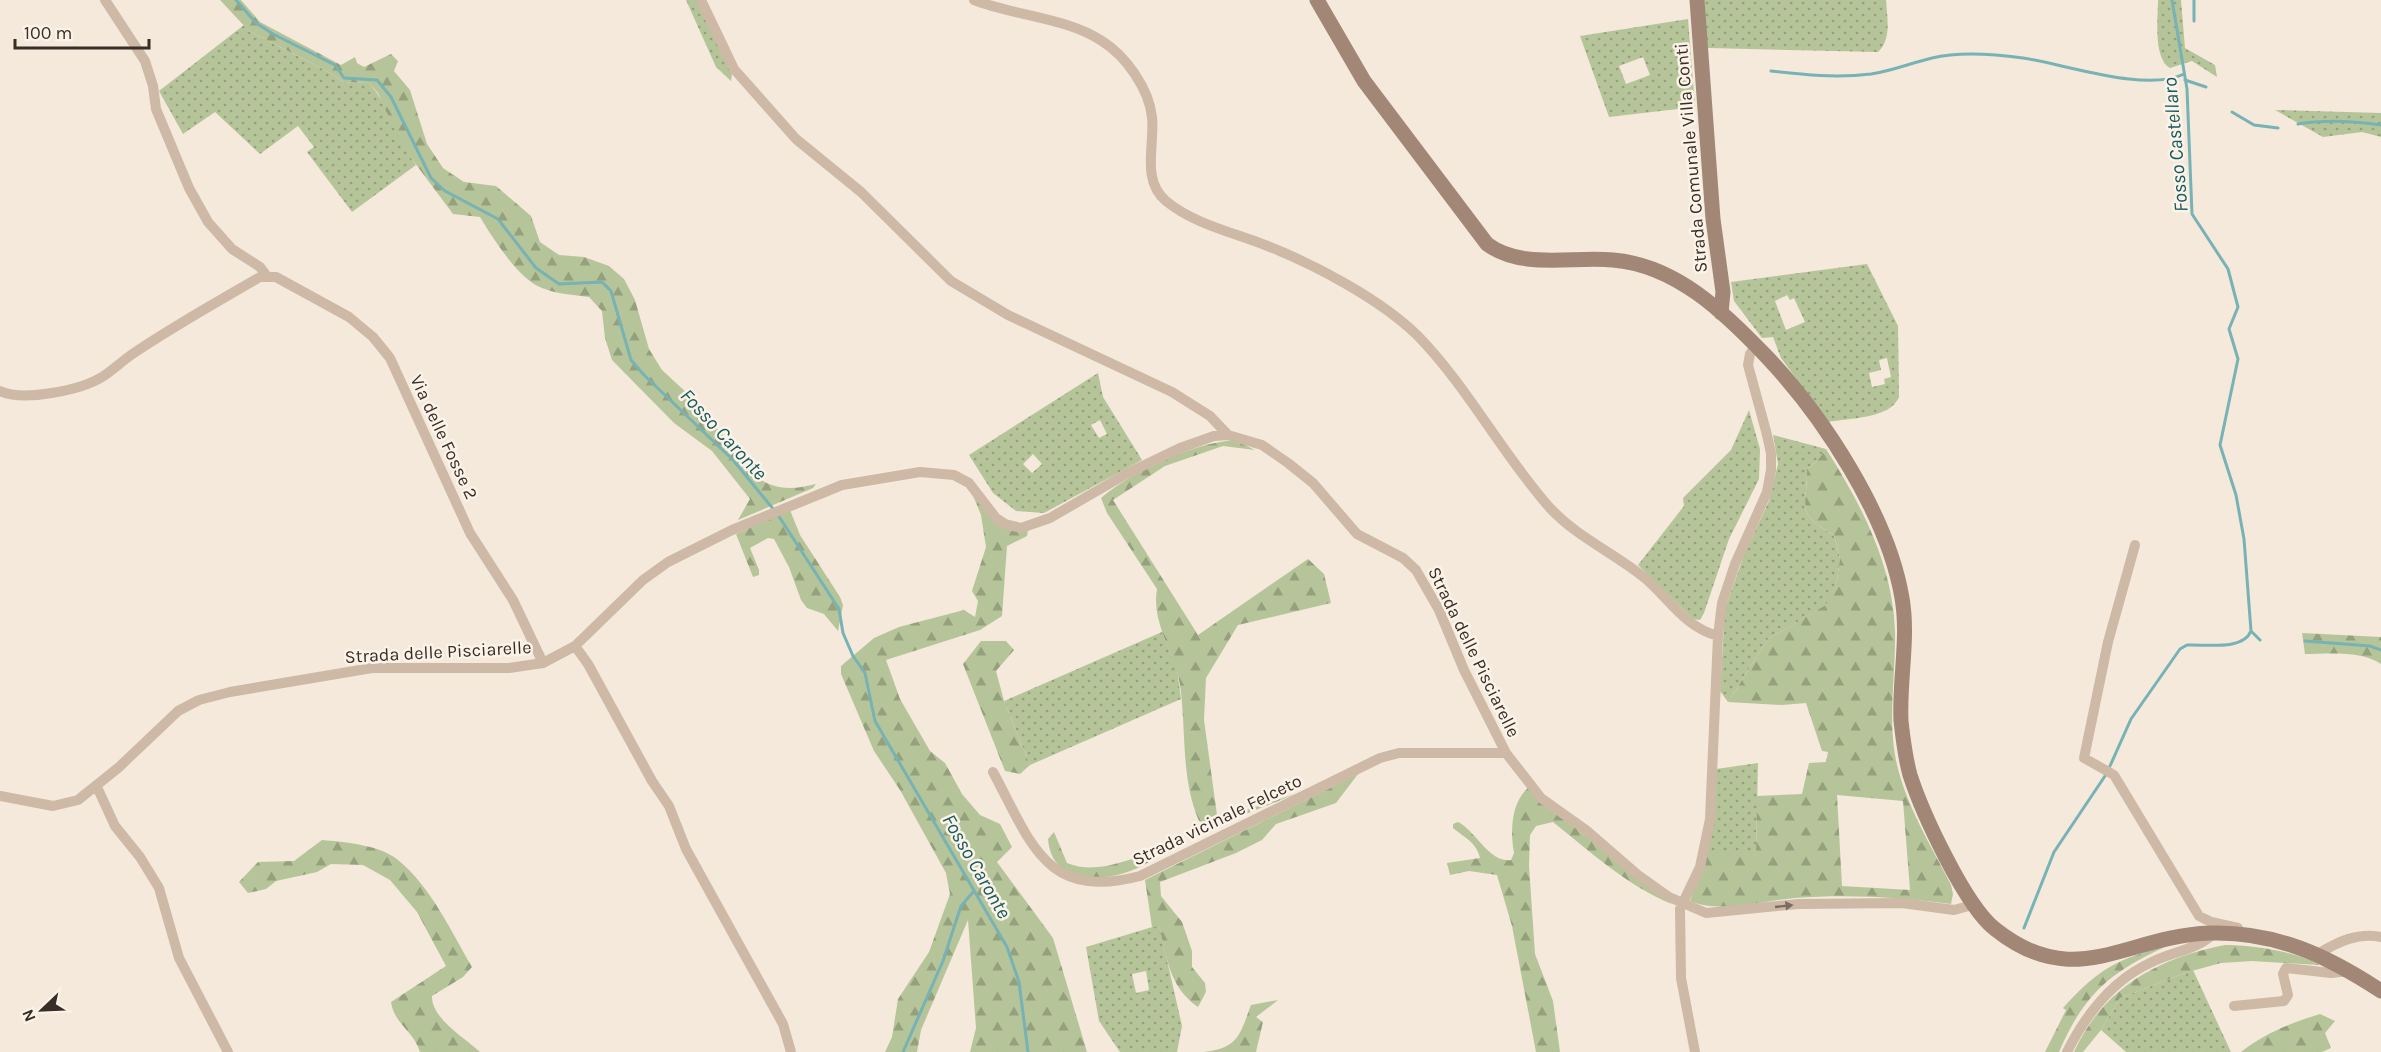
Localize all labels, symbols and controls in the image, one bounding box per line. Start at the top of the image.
scale bar [15,12,148,50]
text: 100 m [24,22,72,44]
street label: Strada Comunale Villa Conti [1670,42,1712,274]
water label: Fosso Castellaro [2158,76,2193,213]
street label: Via delle Fosse 2 [406,371,482,503]
water label: Fosso Caronte [676,384,772,485]
street label: Strada delle Pisciarelle [1423,563,1525,741]
street label: Strada delle Pisciarelle [344,636,532,668]
street label: Strada vicinale Felceto [1129,769,1305,871]
water label: Fosso Caronte [937,810,1016,922]
one-way arrow [1774,901,1793,911]
north arrow [12,980,72,1040]
text: N [18,1007,40,1025]

